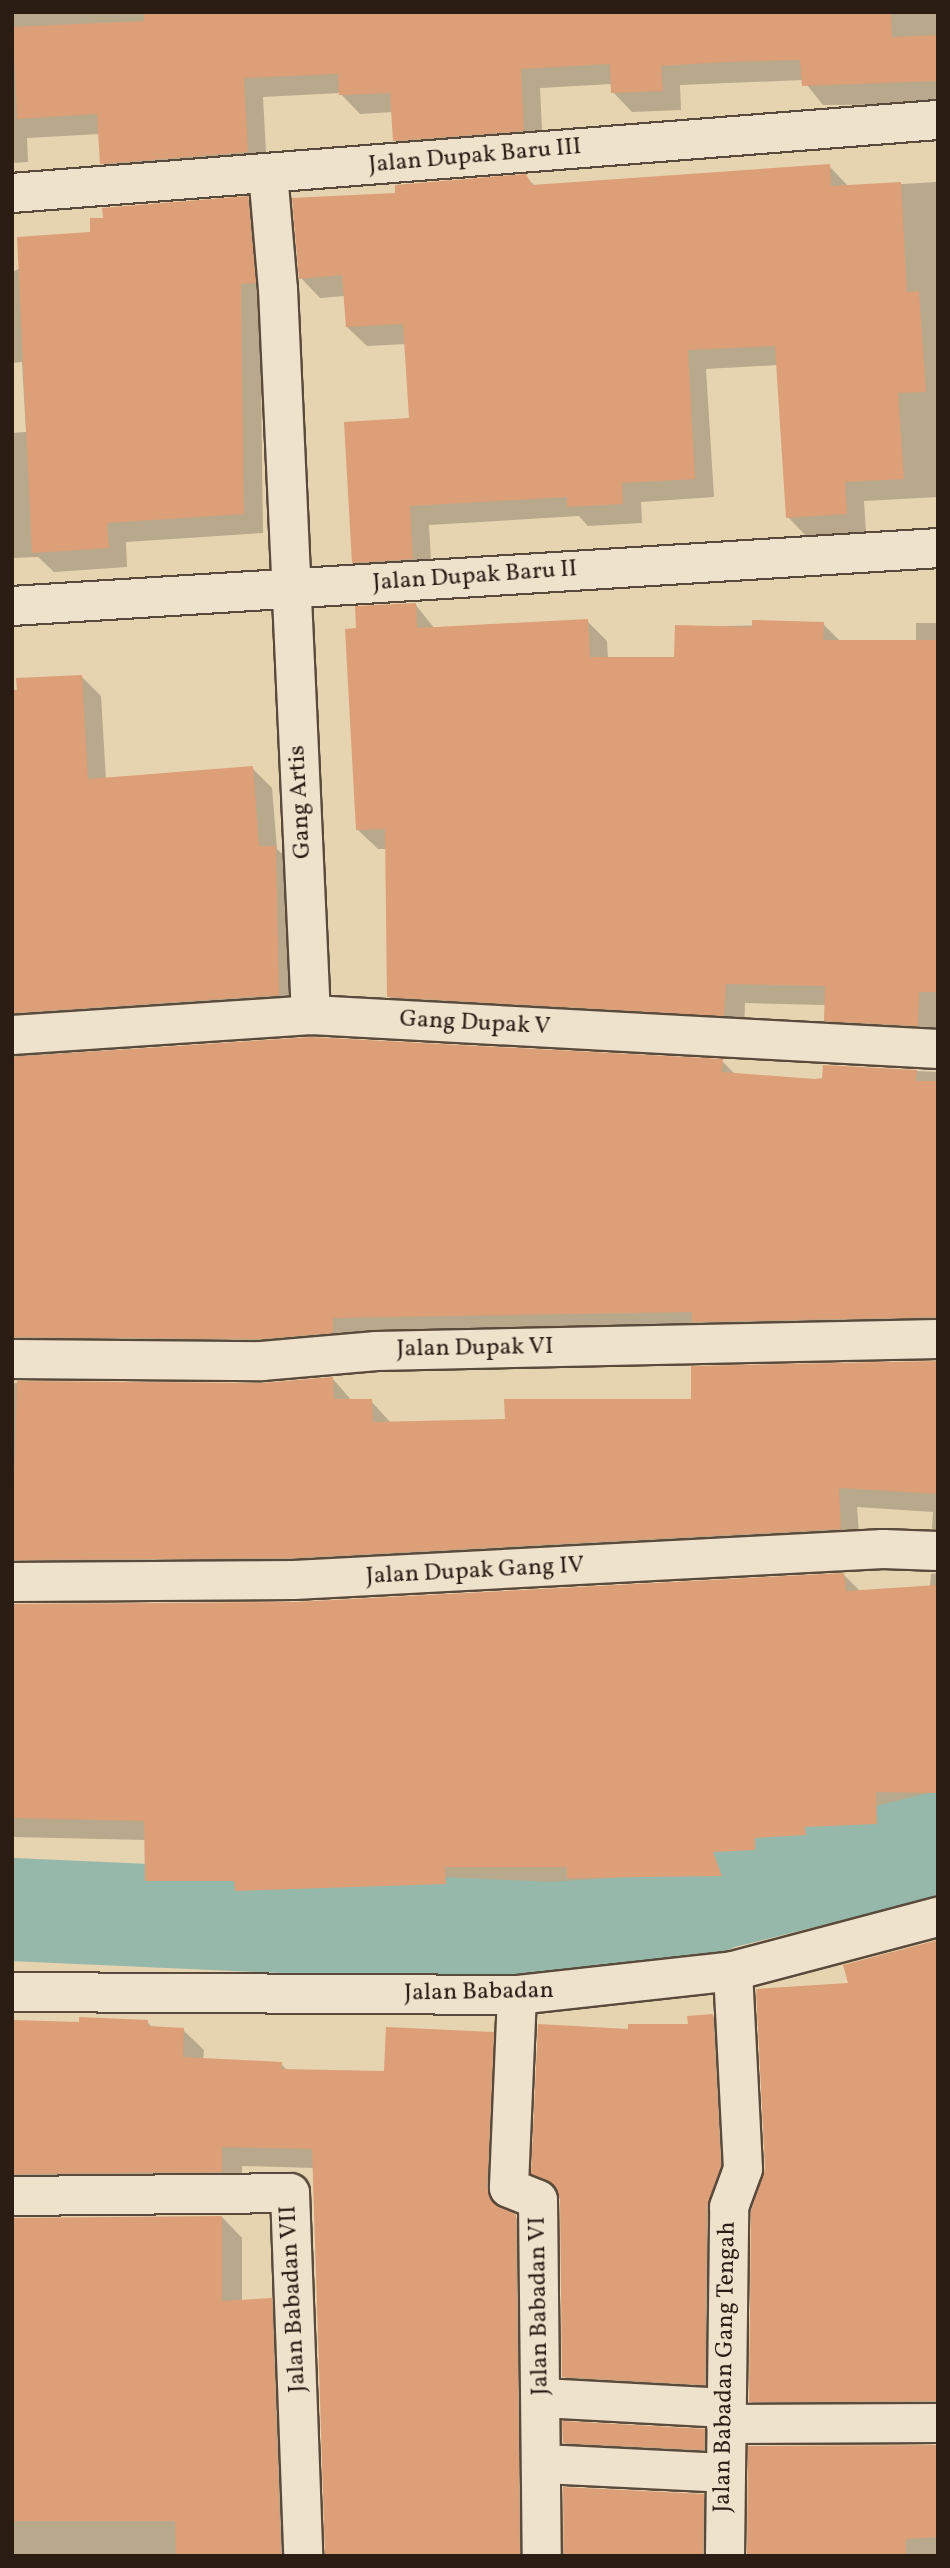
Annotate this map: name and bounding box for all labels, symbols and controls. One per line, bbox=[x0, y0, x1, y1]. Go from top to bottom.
street label: Jalan Dupak Baru III bbox=[367, 133, 583, 181]
street label: Jalan Dupak Baru II bbox=[372, 555, 578, 599]
street label: Gang Artis bbox=[284, 744, 318, 860]
street label: Gang Dupak V bbox=[398, 1006, 552, 1042]
street label: Jalan Dupak VI bbox=[396, 1333, 554, 1365]
street label: Jalan Dupak Gang IV bbox=[365, 1552, 585, 1592]
street label: Jalan Babadan bbox=[404, 1977, 554, 2009]
street label: Jalan Babadan VII bbox=[275, 2204, 313, 2394]
street label: Jalan Babadan VI bbox=[524, 2216, 556, 2396]
street label: Jalan Babadan Gang Tengah bbox=[709, 2221, 743, 2513]

